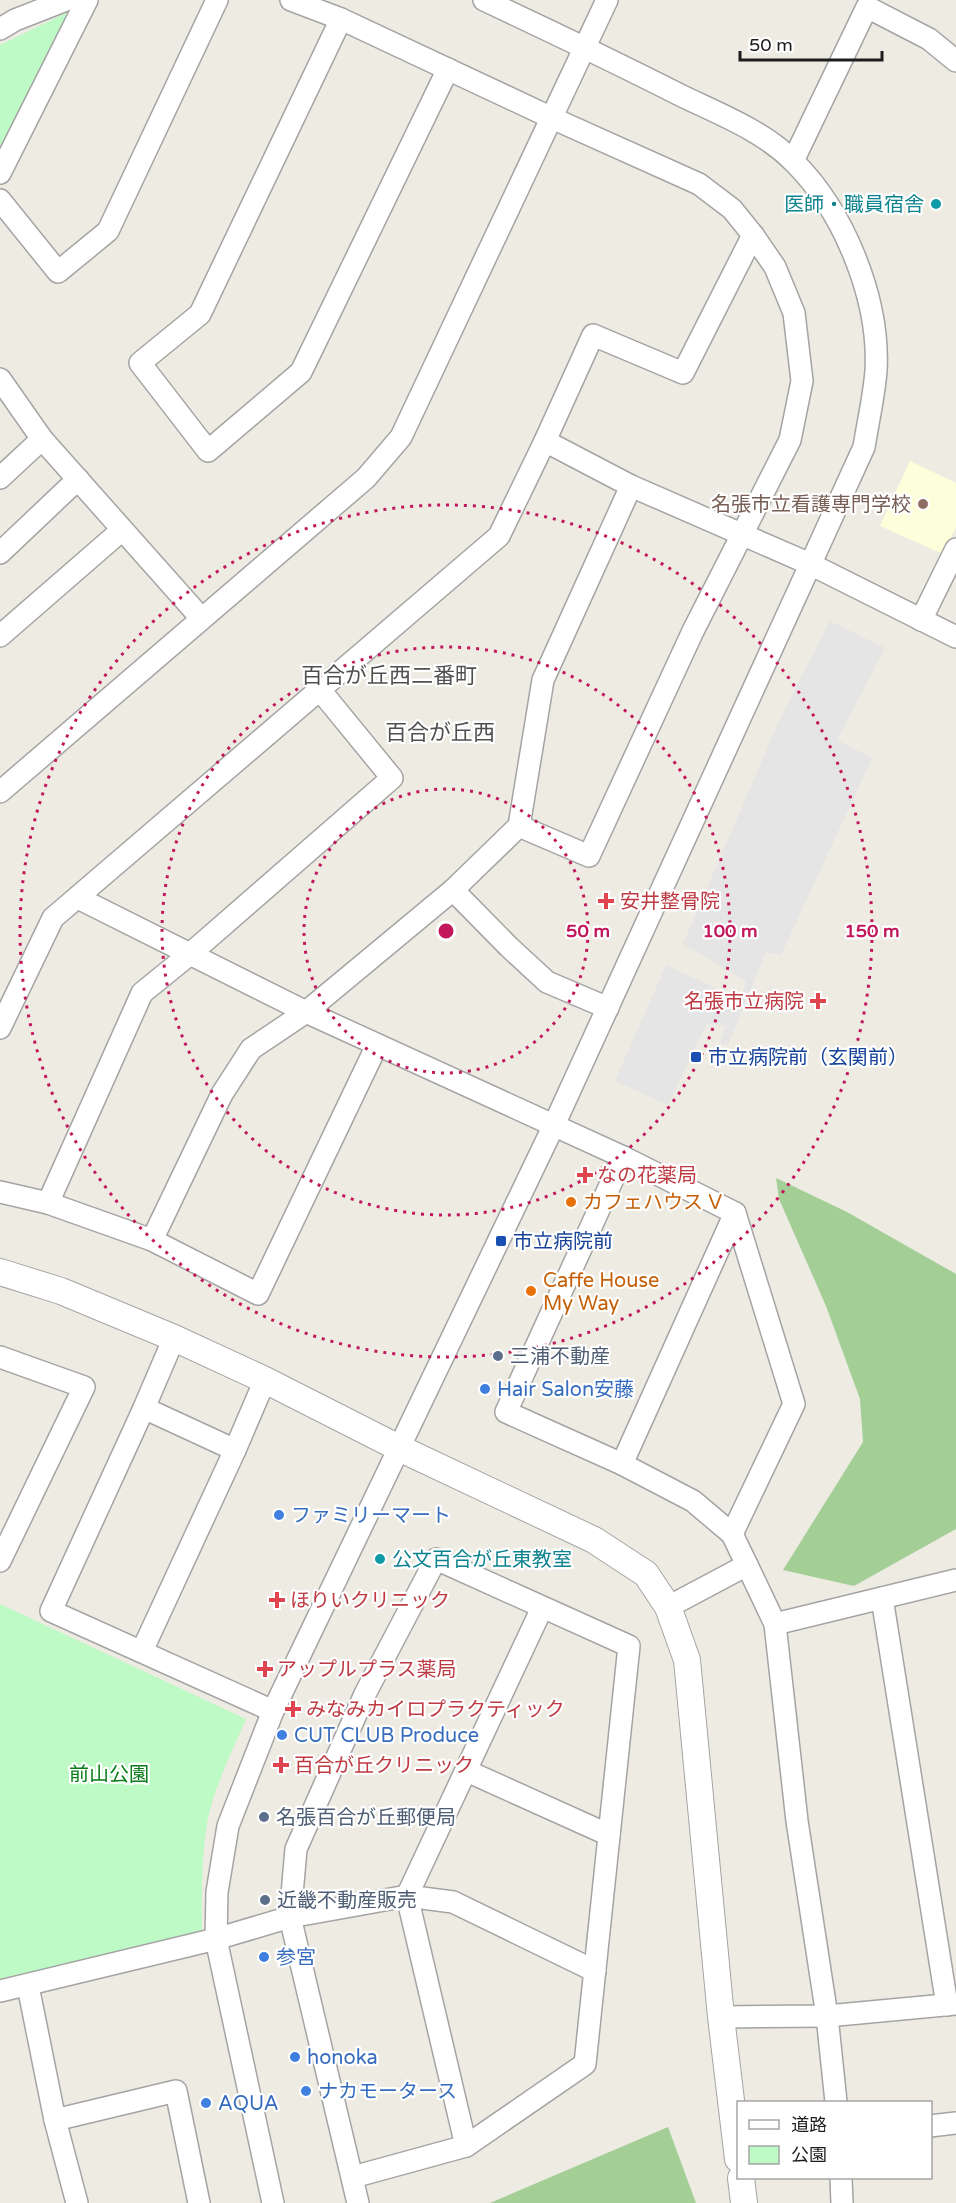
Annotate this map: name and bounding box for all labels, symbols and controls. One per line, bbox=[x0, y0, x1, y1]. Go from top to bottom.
scale bar bbox=[740, 24, 882, 62]
text: 50 m bbox=[749, 34, 793, 56]
place label: 医師・職員宿舎 bbox=[784, 193, 924, 217]
marker: 医師・職員宿舎 bbox=[929, 197, 943, 211]
place label: 名張市立看護専門学校 bbox=[711, 493, 911, 517]
marker: 名張市立看護専門学校 bbox=[916, 497, 930, 511]
district label: 百合が丘西二番町 bbox=[301, 663, 477, 689]
district label: 百合が丘西 bbox=[385, 720, 495, 746]
place label: 安井整骨院 bbox=[620, 890, 720, 914]
marker: 安井整骨院 bbox=[597, 892, 615, 910]
text: 50 m bbox=[566, 920, 610, 942]
text: 100 m bbox=[702, 920, 758, 942]
text: 150 m bbox=[844, 920, 900, 942]
centre of rings bbox=[436, 921, 456, 941]
place label: 名張市立病院 bbox=[684, 990, 804, 1014]
marker: 名張市立病院 bbox=[809, 992, 827, 1010]
place label: 市立病院前（玄関前） bbox=[708, 1046, 908, 1070]
marker: 市立病院前（玄関前） bbox=[689, 1050, 703, 1064]
place label: なの花薬局 bbox=[597, 1164, 697, 1188]
marker: なの花薬局 bbox=[578, 1168, 592, 1182]
place label: カフェハウス V bbox=[583, 1191, 722, 1215]
marker: カフェハウス V bbox=[564, 1195, 578, 1209]
place label: 市立病院前 bbox=[513, 1230, 613, 1254]
marker: 市立病院前 bbox=[494, 1234, 508, 1248]
place label: Caffe House My Way bbox=[543, 1269, 659, 1316]
marker: Caffe House My Way bbox=[524, 1284, 538, 1298]
place label: 三浦不動産 bbox=[510, 1345, 610, 1369]
marker: 三浦不動産 bbox=[491, 1349, 505, 1363]
place label: Hair Salon安藤 bbox=[497, 1378, 634, 1402]
marker: Hair Salon安藤 bbox=[478, 1382, 492, 1396]
place label: ファミリーマート bbox=[291, 1504, 451, 1528]
marker: ファミリーマート bbox=[272, 1508, 286, 1522]
place label: 公文百合が丘東教室 bbox=[392, 1548, 572, 1572]
marker: 公文百合が丘東教室 bbox=[373, 1552, 387, 1566]
place label: ほりいクリニック bbox=[290, 1589, 450, 1613]
marker: ほりいクリニック bbox=[268, 1591, 286, 1609]
place label: アップルプラス薬局 bbox=[277, 1658, 457, 1682]
marker: アップルプラス薬局 bbox=[258, 1662, 272, 1676]
place label: みなみカイロプラクティック bbox=[306, 1698, 565, 1722]
marker: みなみカイロプラクティック bbox=[284, 1700, 302, 1718]
place label: CUT CLUB Produce bbox=[294, 1724, 479, 1748]
marker: CUT CLUB Produce bbox=[275, 1728, 289, 1742]
place label: 百合が丘クリニック bbox=[294, 1754, 474, 1778]
marker: 百合が丘クリニック bbox=[272, 1756, 290, 1774]
park label: 前山公園 bbox=[69, 1763, 149, 1787]
place label: 名張百合が丘郵便局 bbox=[276, 1806, 456, 1830]
marker: 名張百合が丘郵便局 bbox=[257, 1810, 271, 1824]
place label: 近畿不動産販売 bbox=[277, 1889, 417, 1913]
marker: 近畿不動産販売 bbox=[258, 1893, 272, 1907]
place label: 参宮 bbox=[276, 1946, 316, 1970]
marker: 参宮 bbox=[257, 1950, 271, 1964]
place label: honoka bbox=[307, 2046, 378, 2070]
marker: honoka bbox=[288, 2050, 302, 2064]
place label: ナカモータース bbox=[318, 2080, 457, 2104]
marker: ナカモータース bbox=[299, 2084, 313, 2098]
place label: AQUA bbox=[218, 2092, 279, 2116]
marker: AQUA bbox=[199, 2096, 213, 2110]
legend bbox=[737, 2101, 932, 2179]
text: 道路 bbox=[791, 2114, 827, 2136]
text: 公園 bbox=[791, 2144, 827, 2166]

